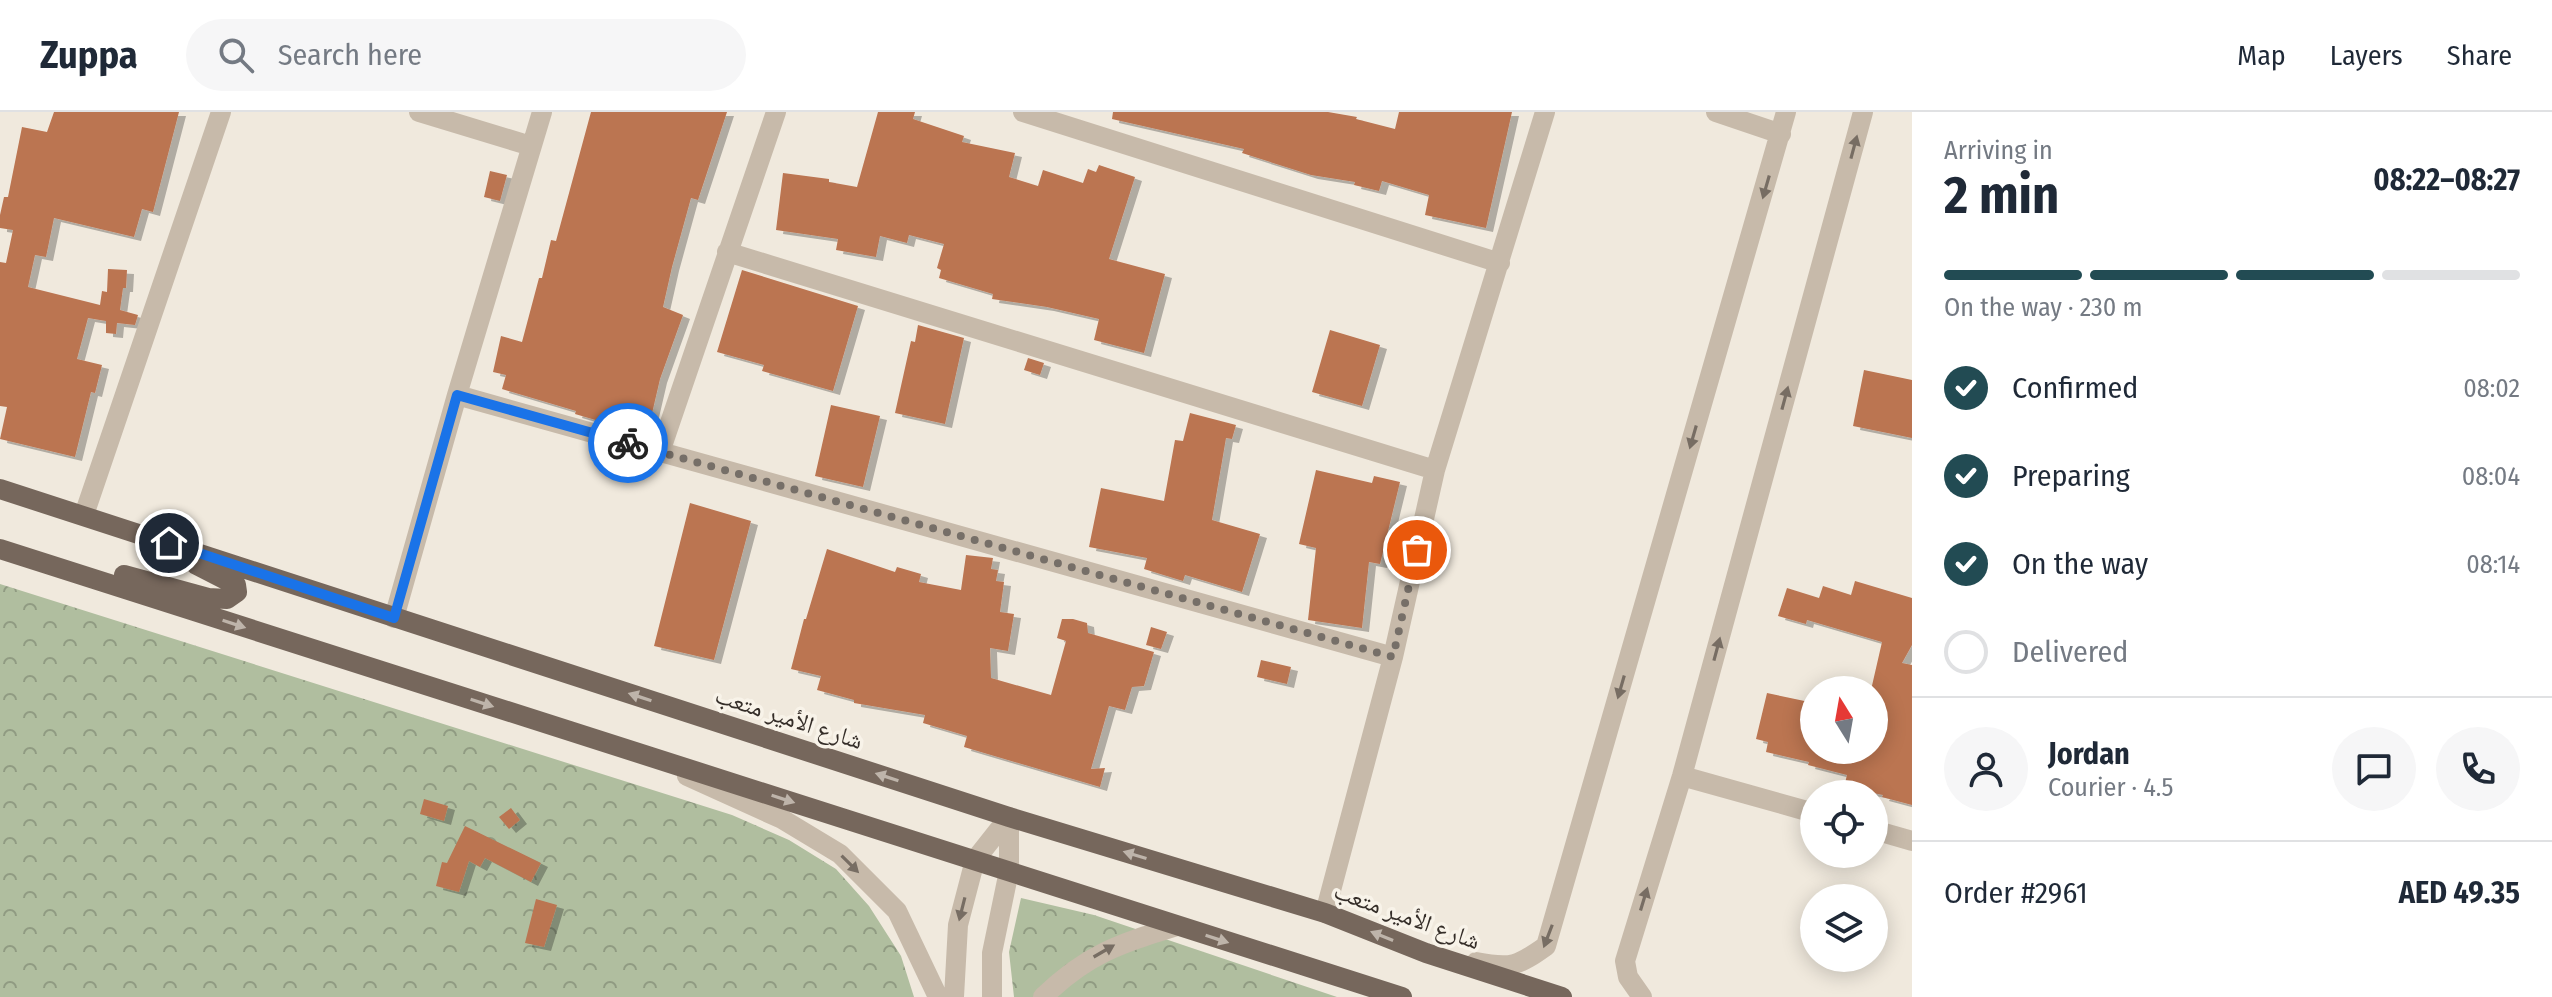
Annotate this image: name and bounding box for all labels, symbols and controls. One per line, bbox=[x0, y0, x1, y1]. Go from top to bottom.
search box bbox=[186, 19, 746, 91]
text: Zuppa bbox=[40, 32, 138, 78]
icon: search bbox=[214, 33, 258, 77]
text: Search here bbox=[278, 37, 422, 73]
text: Map bbox=[2237, 39, 2286, 72]
text: Layers bbox=[2330, 39, 2403, 72]
text: Share bbox=[2447, 39, 2512, 72]
one-way arrow bbox=[1848, 135, 1860, 160]
text: Arriving in bbox=[1944, 135, 2053, 166]
text: 08:22–08:27 bbox=[2373, 162, 2520, 198]
text: 2 min bbox=[1944, 164, 2059, 227]
one-way arrow bbox=[1759, 176, 1772, 200]
text: On the way · 230 m bbox=[1944, 292, 2142, 323]
icon: check bbox=[1944, 366, 1988, 410]
text: Confirmed bbox=[2012, 370, 2138, 406]
text: 08:02 bbox=[2463, 373, 2520, 404]
one-way arrow bbox=[1780, 386, 1792, 411]
courier bbox=[588, 403, 668, 483]
icon: bike bbox=[606, 421, 650, 465]
one-way arrow bbox=[1687, 425, 1699, 450]
icon: check bbox=[1944, 454, 1988, 498]
text: Preparing bbox=[2012, 458, 2130, 494]
text: 08:04 bbox=[2462, 461, 2520, 492]
pin bbox=[135, 509, 203, 577]
pin bbox=[1383, 516, 1451, 584]
icon: home bbox=[147, 521, 191, 565]
icon: bag bbox=[1395, 528, 1439, 572]
icon: check bbox=[1944, 542, 1988, 586]
text: On the way bbox=[2012, 546, 2148, 582]
text: 08:14 bbox=[2466, 549, 2520, 580]
one-way arrow bbox=[223, 618, 247, 630]
text: Delivered bbox=[2012, 634, 2128, 670]
one-way arrow bbox=[1711, 637, 1723, 662]
one-way arrow bbox=[1614, 675, 1627, 699]
north arrow bbox=[1800, 676, 1888, 764]
map controls bbox=[1800, 676, 1888, 972]
street label: شارع الأمير متعب bbox=[711, 681, 866, 756]
one-way arrow bbox=[628, 691, 652, 703]
one-way arrow bbox=[470, 697, 494, 710]
button: person bbox=[1944, 727, 2028, 811]
button: chat bbox=[2332, 727, 2416, 811]
button: phone bbox=[2436, 727, 2520, 811]
text: Jordan bbox=[2048, 736, 2130, 772]
one-way arrow bbox=[875, 771, 899, 783]
text: Courier · 4.5 bbox=[2048, 772, 2174, 803]
button: locate bbox=[1800, 780, 1888, 868]
one-way arrow bbox=[771, 793, 795, 806]
one-way arrow bbox=[1123, 848, 1147, 861]
one-way arrow bbox=[840, 854, 859, 873]
text: Order #2961 bbox=[1944, 875, 2088, 911]
text: AED 49.35 bbox=[2399, 875, 2520, 911]
street label: شارع الأمير متعب bbox=[1330, 877, 1484, 956]
button: layers bbox=[1800, 884, 1888, 972]
one-way arrow bbox=[1638, 886, 1651, 910]
one-way arrow bbox=[956, 897, 968, 922]
one-way arrow bbox=[1541, 924, 1554, 948]
one-way arrow bbox=[1370, 929, 1394, 942]
one-way arrow bbox=[1205, 933, 1229, 945]
one-way arrow bbox=[1093, 944, 1116, 958]

